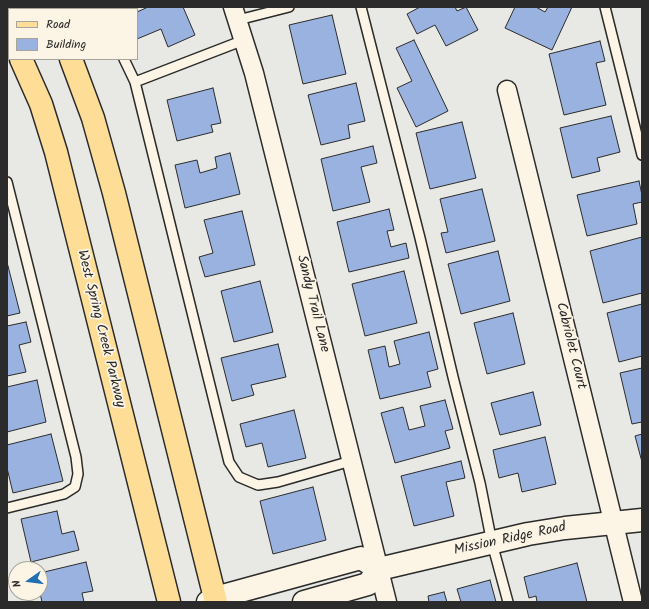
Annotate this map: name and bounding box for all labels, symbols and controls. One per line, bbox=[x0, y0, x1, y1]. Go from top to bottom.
legend bbox=[8, 8, 138, 60]
text: Road bbox=[46, 15, 70, 34]
text: Building bbox=[46, 35, 86, 54]
street label: West Spring Creek Parkway bbox=[72, 248, 128, 410]
street label: Sandy Trail Lane bbox=[292, 254, 332, 354]
street label: Cabriolet Court bbox=[551, 301, 589, 391]
street label: Mission Ridge Road bbox=[452, 520, 568, 560]
north arrow bbox=[8, 561, 48, 601]
text: N bbox=[8, 578, 27, 589]

